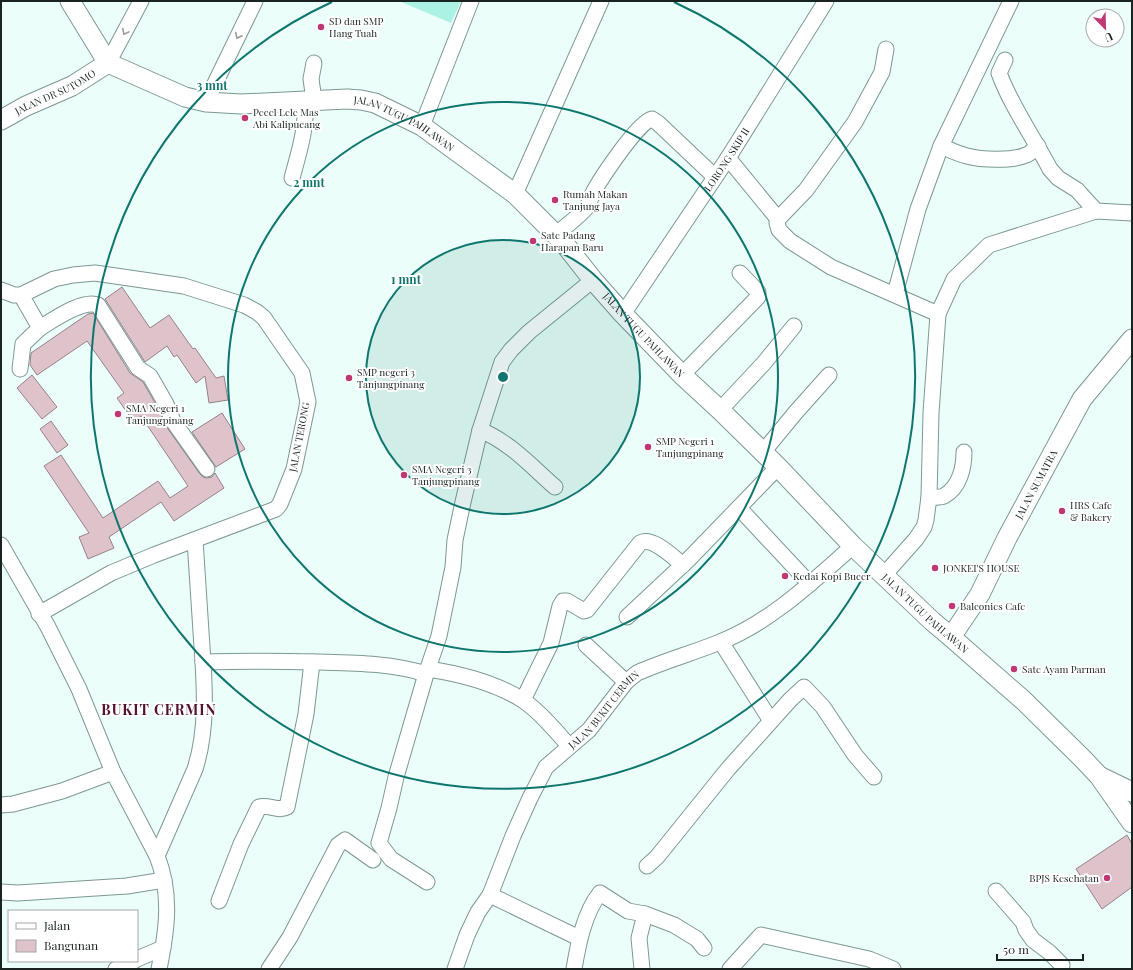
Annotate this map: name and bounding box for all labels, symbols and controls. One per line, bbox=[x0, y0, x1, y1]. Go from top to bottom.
north arrow bbox=[1085, 8, 1125, 48]
place label: SD dan SMP Hang Tuah bbox=[329, 14, 383, 40]
marker: SD dan SMP Hang Tuah bbox=[316, 22, 326, 32]
one-way arrow bbox=[122, 28, 129, 35]
text: U bbox=[1102, 29, 1116, 46]
one-way arrow bbox=[235, 32, 243, 39]
street label: JALAN DR SUTOMO bbox=[11, 66, 98, 118]
text: 3 mnt bbox=[196, 77, 228, 93]
street label: JALAN TUGU PAHLAWAN bbox=[352, 92, 457, 154]
place label: Pecel Lele Mas Abi Kalipucang bbox=[252, 105, 321, 131]
marker: Pecel Lele Mas Abi Kalipucang bbox=[240, 113, 250, 123]
street label: LORONG SKIP II bbox=[700, 125, 752, 194]
text: 2 mnt bbox=[293, 174, 325, 190]
place label: Rumah Makan Tanjung Jaya bbox=[563, 187, 628, 213]
marker: Rumah Makan Tanjung Jaya bbox=[550, 195, 560, 205]
place label: Sate Padang Harapan Baru bbox=[541, 228, 604, 254]
marker: Sate Padang Harapan Baru bbox=[528, 236, 538, 246]
text: 1 mnt bbox=[391, 271, 422, 287]
street label: JALAN TUGU PAHLAWAN bbox=[599, 289, 688, 381]
place label: SMP negeri 3 Tanjungpinang bbox=[357, 365, 425, 391]
centre of rings bbox=[496, 370, 510, 384]
marker: SMP negeri 3 Tanjungpinang bbox=[344, 373, 354, 383]
place label: SMA Negeri 1 Tanjungpinang bbox=[126, 401, 194, 427]
street label: JALAN TERONG bbox=[285, 401, 313, 474]
marker: SMA Negeri 1 Tanjungpinang bbox=[113, 409, 123, 419]
place label: SMP Negeri 1 Tanjungpinang bbox=[656, 434, 724, 460]
marker: SMP Negeri 1 Tanjungpinang bbox=[643, 442, 653, 452]
street label: JALAN SUMATRA bbox=[1011, 447, 1061, 522]
place label: SMA Negeri 3 Tanjungpinang bbox=[412, 462, 480, 488]
marker: SMA Negeri 3 Tanjungpinang bbox=[399, 470, 409, 480]
place label: HRS Cafe & Bakery bbox=[1070, 498, 1112, 524]
marker: HRS Cafe & Bakery bbox=[1057, 506, 1067, 516]
place label: JONKEI'S HOUSE bbox=[942, 561, 1020, 575]
marker: JONKEI'S HOUSE bbox=[930, 563, 940, 573]
place label: Kedai Kopi Bucer bbox=[793, 569, 871, 583]
street label: JALAN TUGU PAHLAWAN bbox=[878, 570, 972, 656]
marker: Kedai Kopi Bucer bbox=[780, 571, 790, 581]
place label: Balconies Cafe bbox=[960, 599, 1025, 613]
marker: Balconies Cafe bbox=[947, 601, 957, 611]
place label: Sate Ayam Parman bbox=[1022, 662, 1106, 676]
marker: Sate Ayam Parman bbox=[1009, 664, 1019, 674]
street label: JALAN BUKIT CERMIN bbox=[564, 667, 642, 753]
district label: BUKIT CERMIN bbox=[101, 700, 217, 719]
place label: BPJS Kesehatan bbox=[1029, 871, 1099, 885]
marker: BPJS Kesehatan bbox=[1102, 873, 1112, 883]
legend bbox=[8, 910, 138, 962]
text: Jalan bbox=[43, 917, 70, 933]
scale bar bbox=[997, 936, 1083, 962]
text: Bangunan bbox=[44, 937, 98, 953]
text: 50 m bbox=[1003, 941, 1029, 957]

